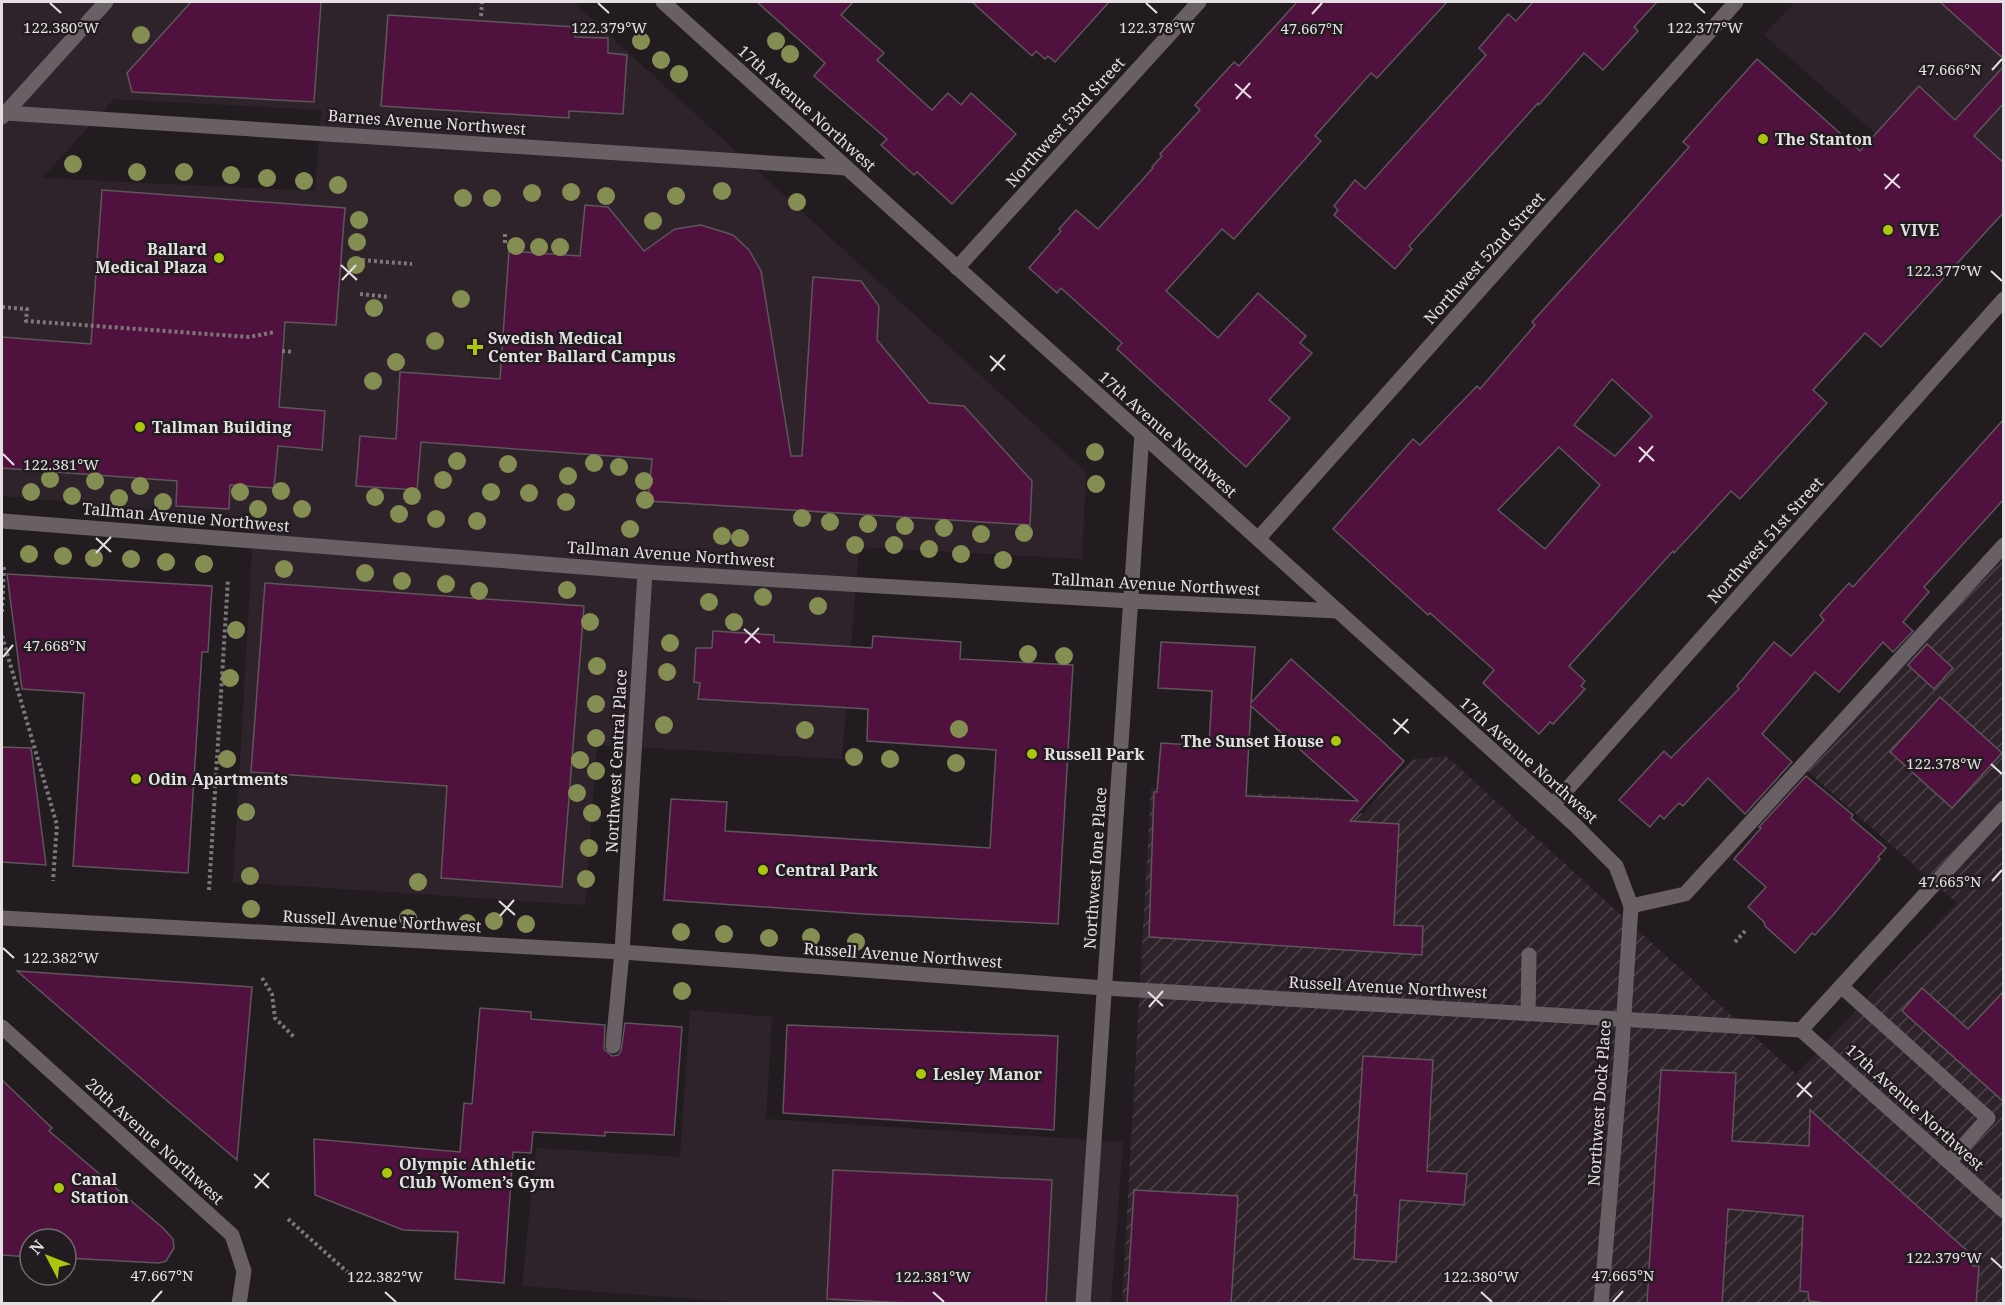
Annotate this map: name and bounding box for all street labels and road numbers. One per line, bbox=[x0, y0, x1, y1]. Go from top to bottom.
street label: 17th Avenue Northwest bbox=[733, 40, 881, 176]
street label: Northwest 53rd Street bbox=[1001, 52, 1130, 192]
street label: Barnes Avenue Northwest bbox=[327, 104, 527, 140]
street label: Northwest 52nd Street bbox=[1419, 187, 1550, 329]
street label: 17th Avenue Northwest bbox=[1094, 366, 1242, 502]
street label: Northwest 51st Street bbox=[1702, 472, 1828, 608]
street label: Tallman Avenue Northwest bbox=[81, 497, 291, 537]
street label: Tallman Avenue Northwest bbox=[566, 536, 776, 572]
street label: Tallman Avenue Northwest bbox=[1051, 568, 1261, 600]
street label: Northwest Central Place bbox=[600, 669, 632, 853]
street label: 17th Avenue Northwest bbox=[1455, 692, 1603, 828]
street label: Northwest Ione Place bbox=[1078, 786, 1112, 950]
street label: Russell Avenue Northwest bbox=[282, 905, 482, 937]
street label: Russell Avenue Northwest bbox=[803, 937, 1003, 973]
street label: Russell Avenue Northwest bbox=[1288, 971, 1488, 1003]
street label: Northwest Dock Place bbox=[1582, 1019, 1616, 1187]
street label: 17th Avenue Northwest bbox=[1841, 1039, 1989, 1175]
street label: 20th Avenue Northwest bbox=[81, 1073, 229, 1209]

